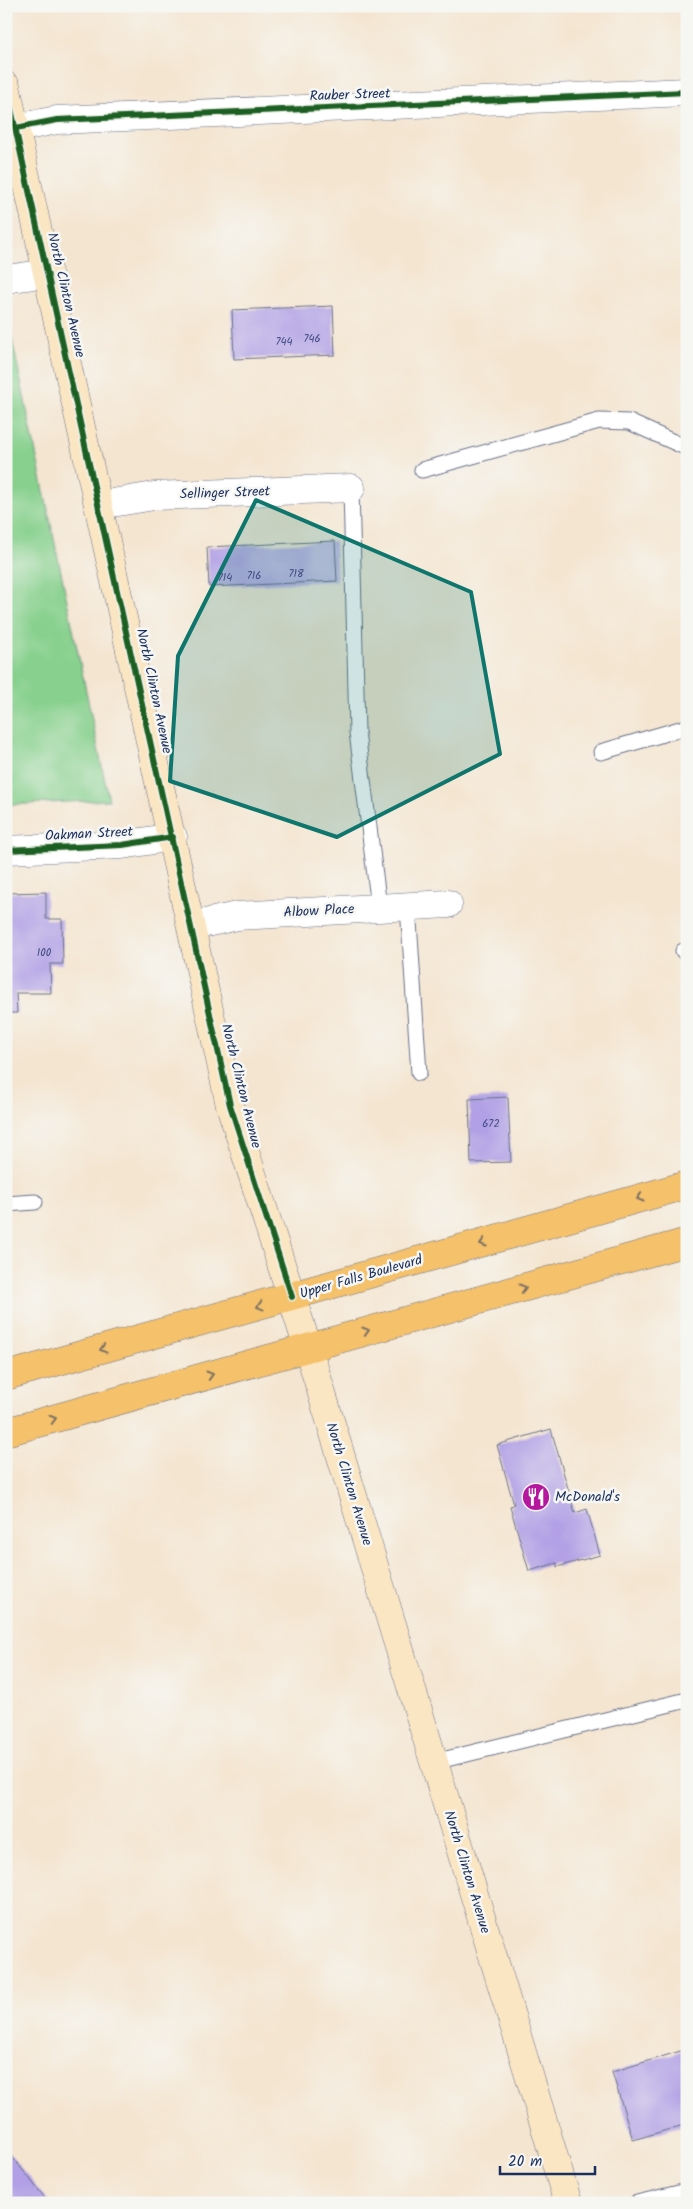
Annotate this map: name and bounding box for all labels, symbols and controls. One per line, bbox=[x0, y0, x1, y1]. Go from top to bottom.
street label: Rauber Street bbox=[309, 83, 391, 107]
street label: North Clinton Avenue bbox=[41, 230, 91, 360]
house number: 746 bbox=[303, 330, 321, 348]
house number: 744 bbox=[275, 333, 293, 351]
street label: Sellinger Street bbox=[180, 480, 271, 506]
house number: 718 bbox=[288, 565, 304, 583]
house number: 716 bbox=[247, 567, 261, 585]
house number: 714 bbox=[218, 569, 232, 587]
street label: North Clinton Avenue bbox=[130, 626, 178, 756]
street label: Oakman Street bbox=[44, 821, 134, 847]
street label: Albow Place bbox=[283, 898, 356, 924]
house number: 100 bbox=[37, 944, 52, 962]
street label: North Clinton Avenue bbox=[215, 1021, 267, 1151]
house number: 672 bbox=[482, 1115, 500, 1133]
one-way arrow bbox=[636, 1193, 644, 1203]
one-way arrow bbox=[480, 1237, 488, 1247]
street label: Upper Falls Boulevard bbox=[297, 1249, 426, 1305]
one-way arrow bbox=[518, 1283, 526, 1293]
one-way arrow bbox=[256, 1300, 264, 1310]
one-way arrow bbox=[362, 1327, 370, 1337]
one-way arrow bbox=[99, 1343, 108, 1354]
one-way arrow bbox=[205, 1371, 213, 1381]
one-way arrow bbox=[49, 1414, 58, 1425]
street label: North Clinton Avenue bbox=[320, 1420, 378, 1549]
restaurant icon: McDonald's bbox=[521, 1482, 551, 1512]
place label: McDonald's bbox=[555, 1486, 620, 1508]
street label: North Clinton Avenue bbox=[438, 1808, 496, 1937]
scale bar bbox=[500, 2144, 596, 2176]
text: 20 m bbox=[508, 2150, 542, 2174]

